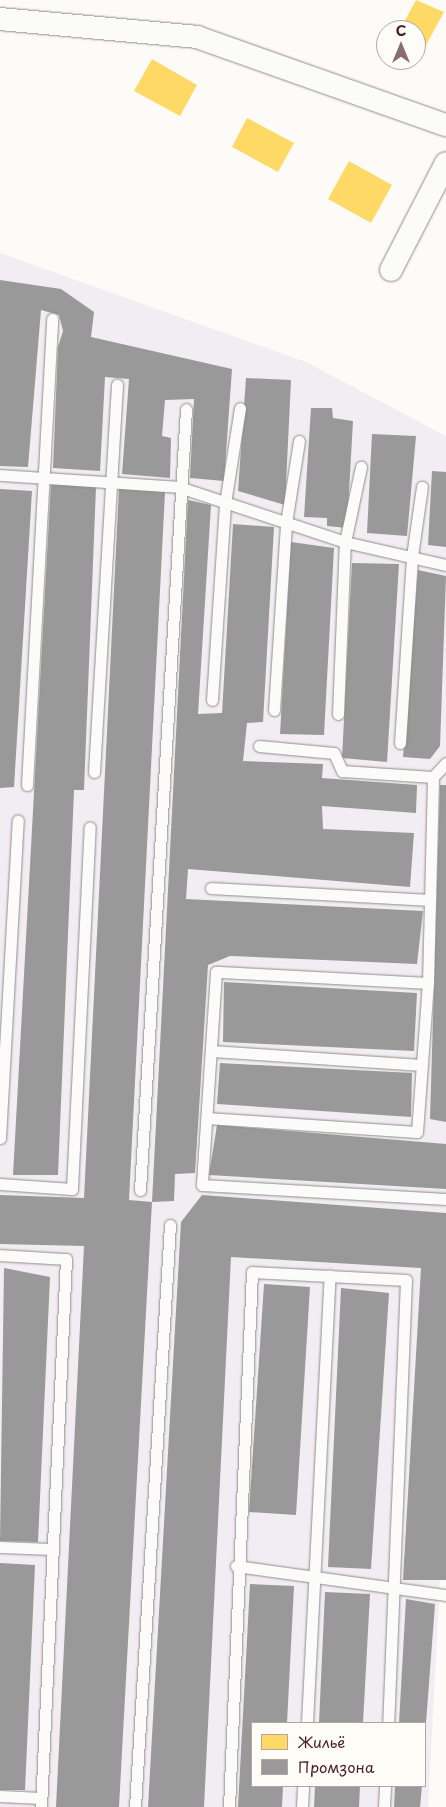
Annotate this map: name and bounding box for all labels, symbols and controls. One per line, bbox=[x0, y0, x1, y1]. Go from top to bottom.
north arrow bbox=[376, 20, 426, 70]
text: С bbox=[396, 20, 406, 41]
legend bbox=[251, 1722, 426, 1787]
text: Жильё bbox=[298, 1730, 345, 1753]
text: Промзона bbox=[298, 1755, 374, 1778]

